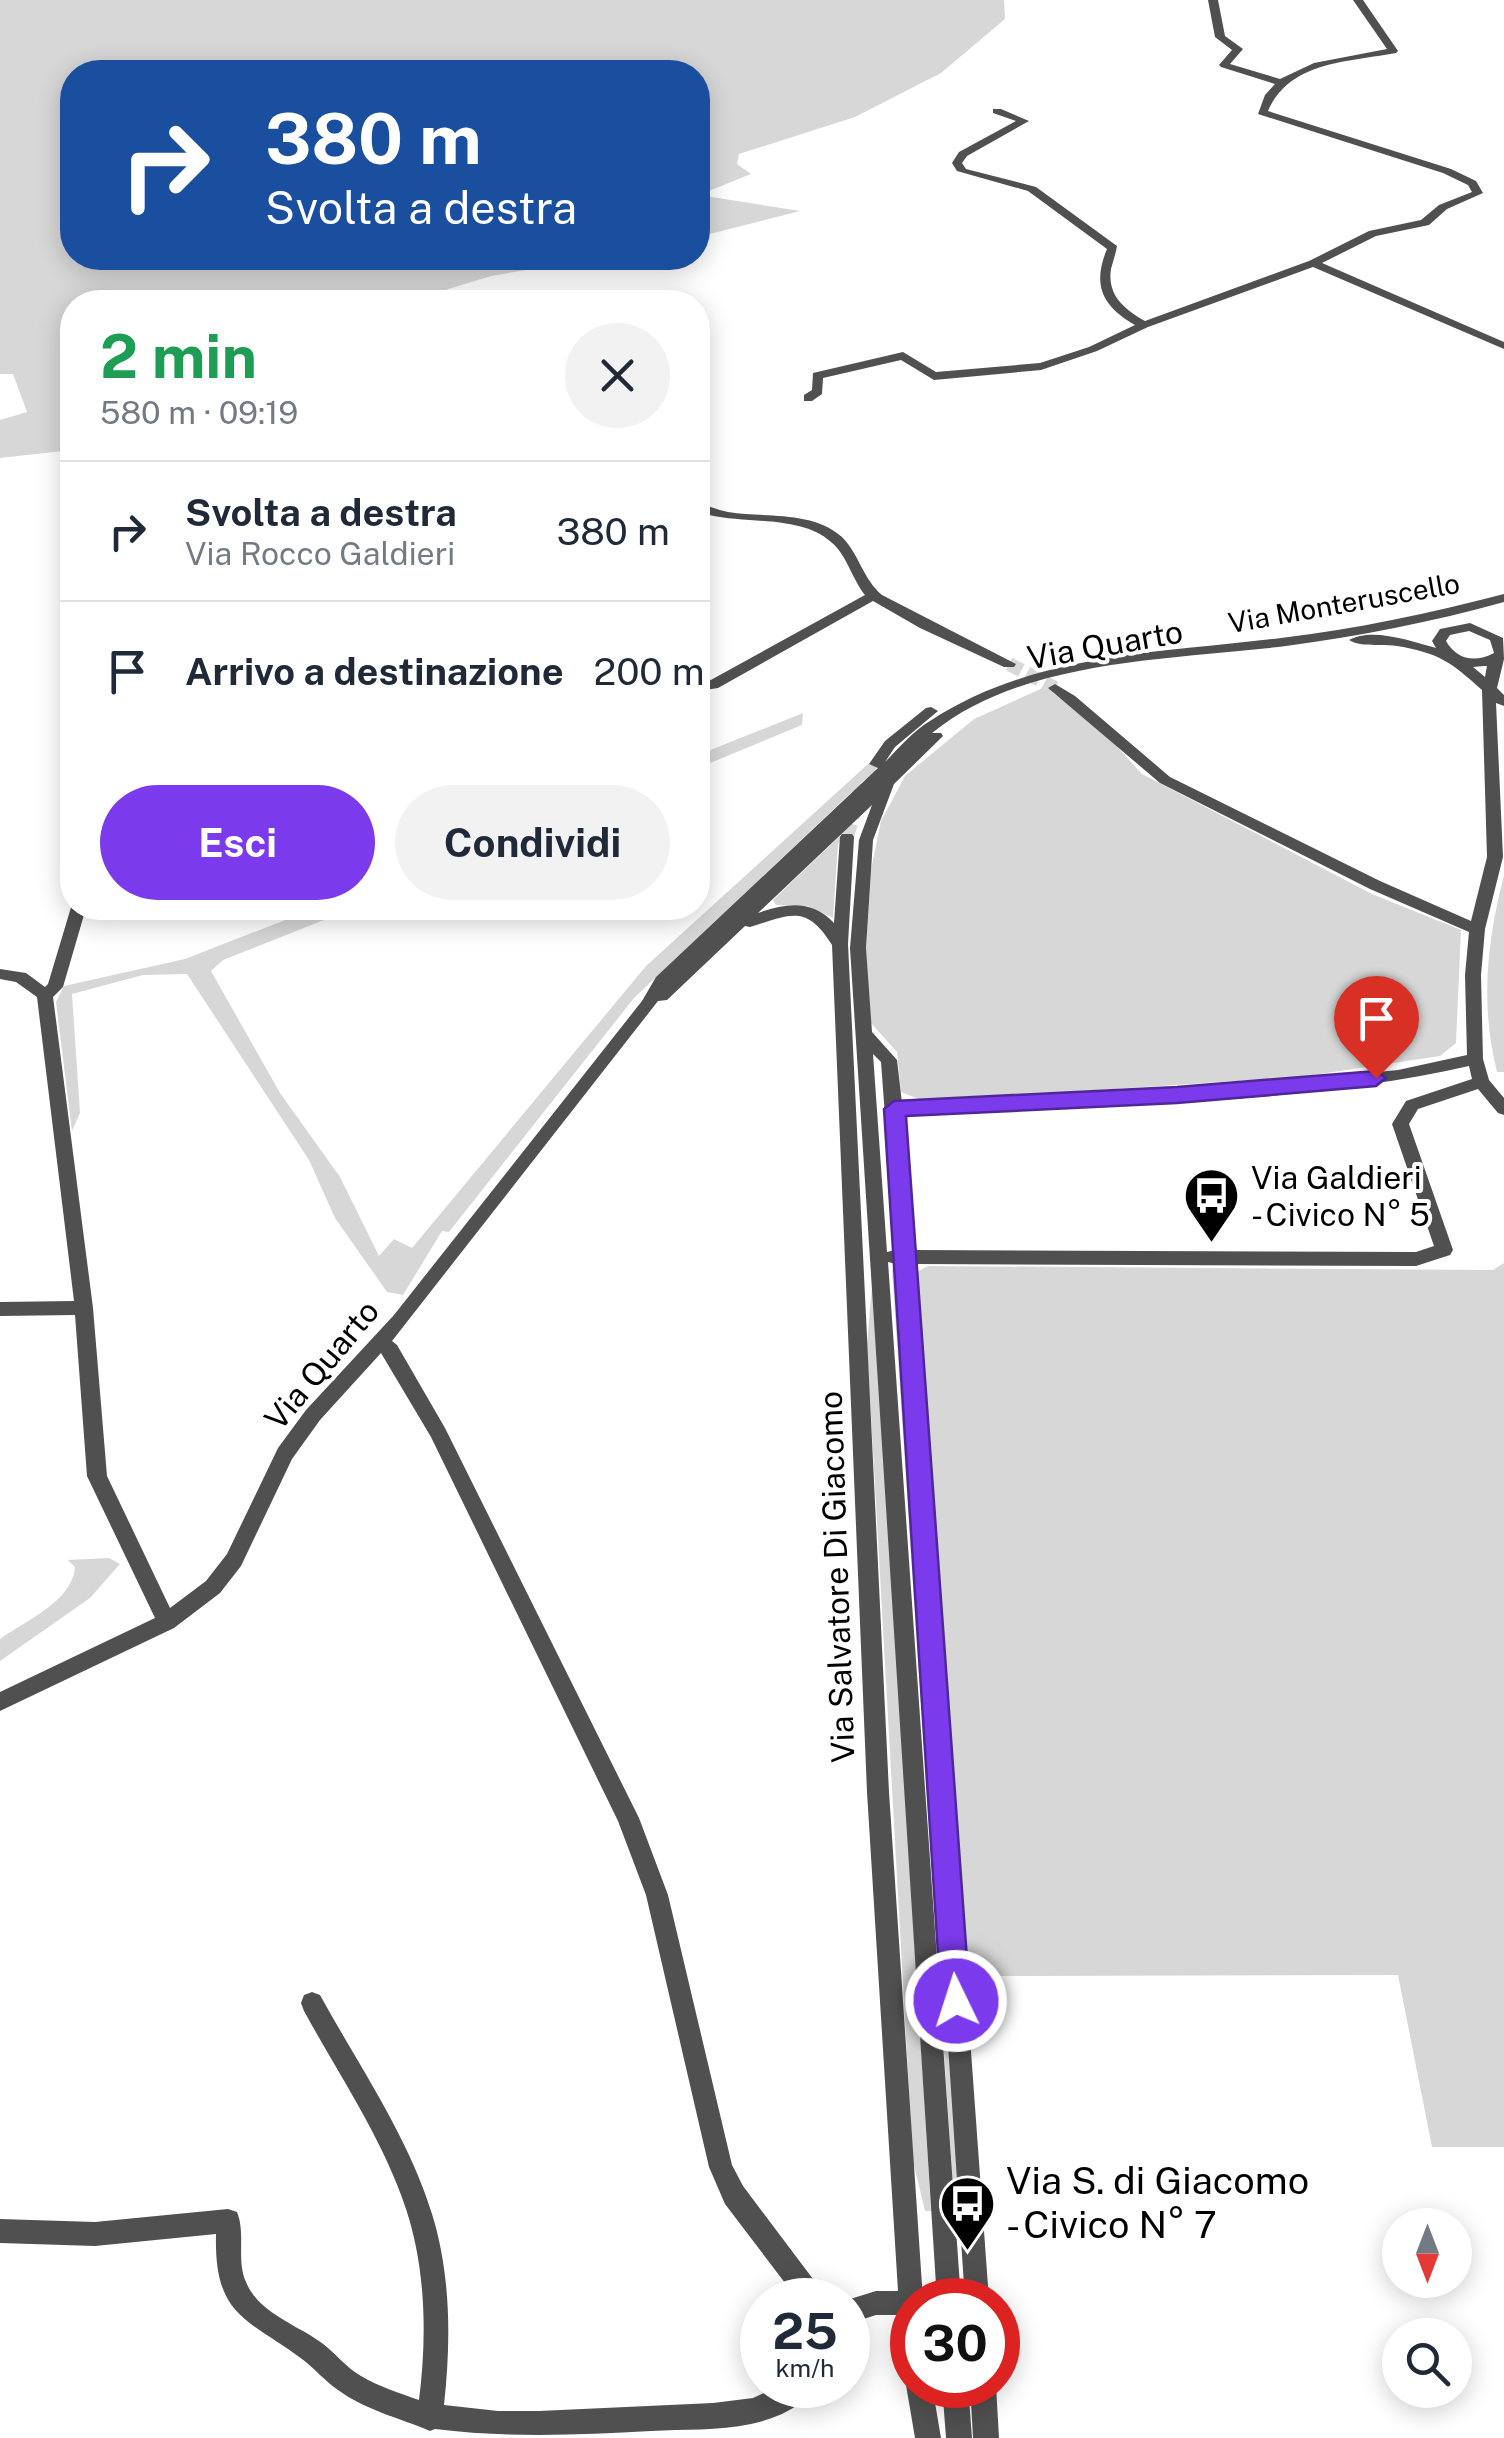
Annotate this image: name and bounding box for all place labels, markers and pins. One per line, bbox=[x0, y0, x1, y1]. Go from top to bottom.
pin bbox=[1334, 976, 1419, 1079]
place label: Via Galdieri - Civico N° 5 bbox=[1251, 1159, 1430, 1233]
bus stop icon: Via Galdieri - Civico N° 5 bbox=[1182, 1166, 1242, 1245]
place label: Via S. di Giacomo - Civico N° 7 bbox=[1006, 2158, 1309, 2247]
bus stop icon: Via S. di Giacomo - Civico N° 7 bbox=[937, 2173, 997, 2252]

